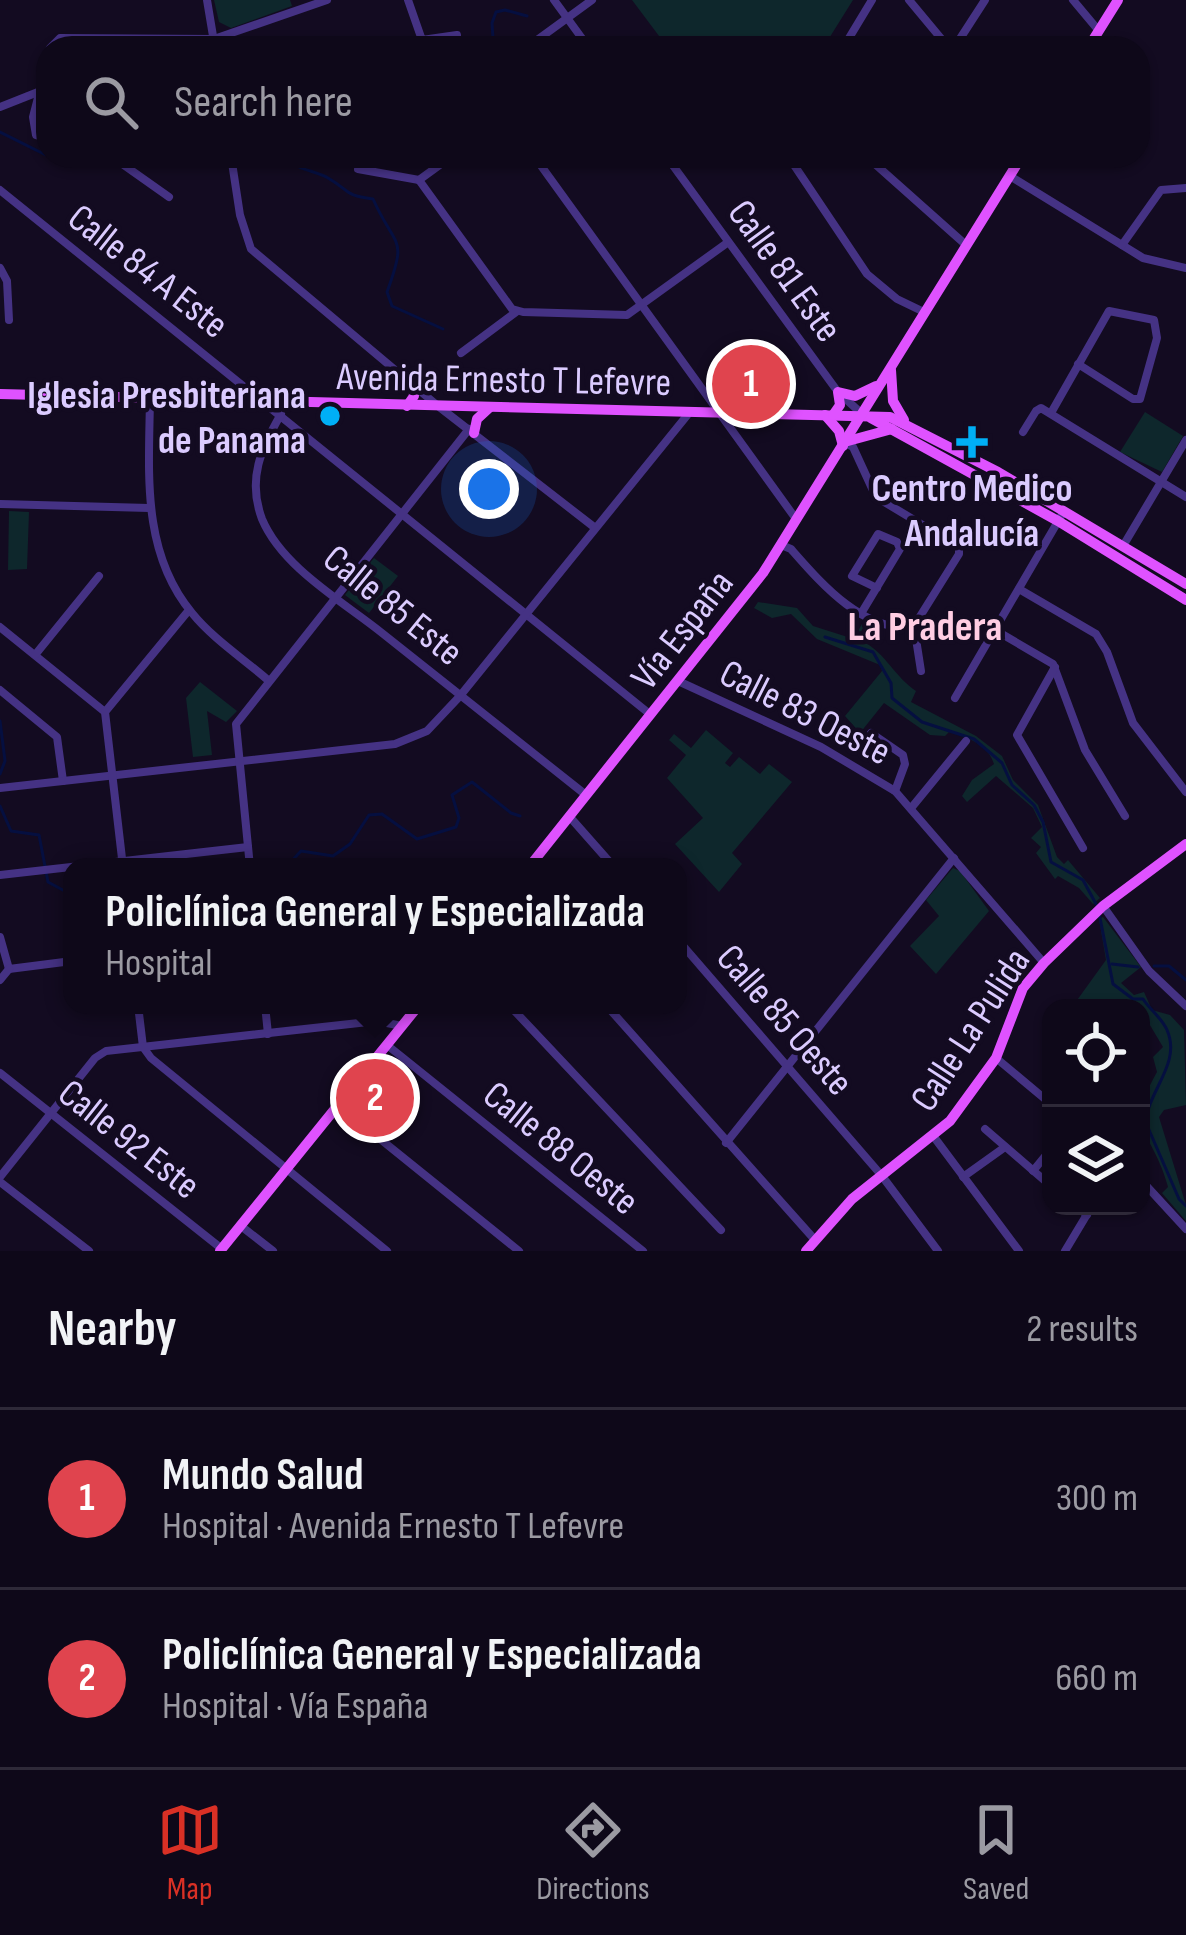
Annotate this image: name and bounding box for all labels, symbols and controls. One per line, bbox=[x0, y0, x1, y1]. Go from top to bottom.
search box bbox=[36, 36, 1150, 168]
icon: search bbox=[78, 69, 144, 135]
text: Search here bbox=[174, 75, 353, 130]
street label: Calle 81 Este bbox=[717, 191, 851, 352]
street label: Calle 84 A Este bbox=[58, 195, 237, 349]
pin: 1 bbox=[712, 339, 790, 429]
street label: Avenida Ernesto T Lefevre bbox=[335, 354, 672, 407]
place label: Iglesia Presbiteriana de Panama bbox=[27, 373, 306, 465]
marker: Iglesia Presbiteriana de Panama bbox=[317, 403, 343, 429]
marker: Centro Medico Andalucía bbox=[956, 426, 988, 458]
your location bbox=[459, 459, 519, 519]
place label: Centro Medico Andalucía bbox=[871, 466, 1073, 558]
street label: Calle 85 Este bbox=[313, 535, 472, 676]
street label: Vía España bbox=[622, 561, 744, 700]
district label: La Pradera bbox=[848, 602, 1002, 653]
street label: Calle 83 Oeste bbox=[712, 650, 898, 776]
popup bbox=[63, 858, 687, 1014]
text: Policlínica General y Especializada bbox=[105, 885, 645, 940]
street label: Calle 85 Oeste bbox=[706, 936, 862, 1106]
text: Hospital bbox=[105, 940, 213, 987]
street label: Calle La Pulida bbox=[901, 940, 1041, 1121]
map controls bbox=[1042, 999, 1150, 1215]
button: locate bbox=[1042, 999, 1150, 1107]
pin: 2 bbox=[336, 1053, 414, 1143]
street label: Calle 92 Este bbox=[48, 1070, 209, 1210]
street label: Calle 88 Oeste bbox=[473, 1072, 648, 1226]
button: layers bbox=[1042, 1107, 1150, 1215]
text: Nearby bbox=[48, 1299, 177, 1360]
text: 2 results bbox=[1026, 1306, 1138, 1353]
text: Mundo Salud bbox=[162, 1448, 364, 1503]
text: 1 bbox=[79, 1475, 95, 1522]
text: 300 m bbox=[1056, 1475, 1138, 1522]
text: Hospital · Avenida Ernesto T Lefevre bbox=[162, 1503, 624, 1550]
text: Policlínica General y Especializada bbox=[162, 1628, 702, 1683]
text: 2 bbox=[78, 1655, 96, 1702]
text: 660 m bbox=[1055, 1655, 1138, 1702]
text: Hospital · Vía España bbox=[162, 1683, 428, 1730]
tab: Map bbox=[157, 1797, 223, 1909]
tab: Directions bbox=[536, 1797, 650, 1909]
tab: Saved bbox=[963, 1797, 1029, 1909]

